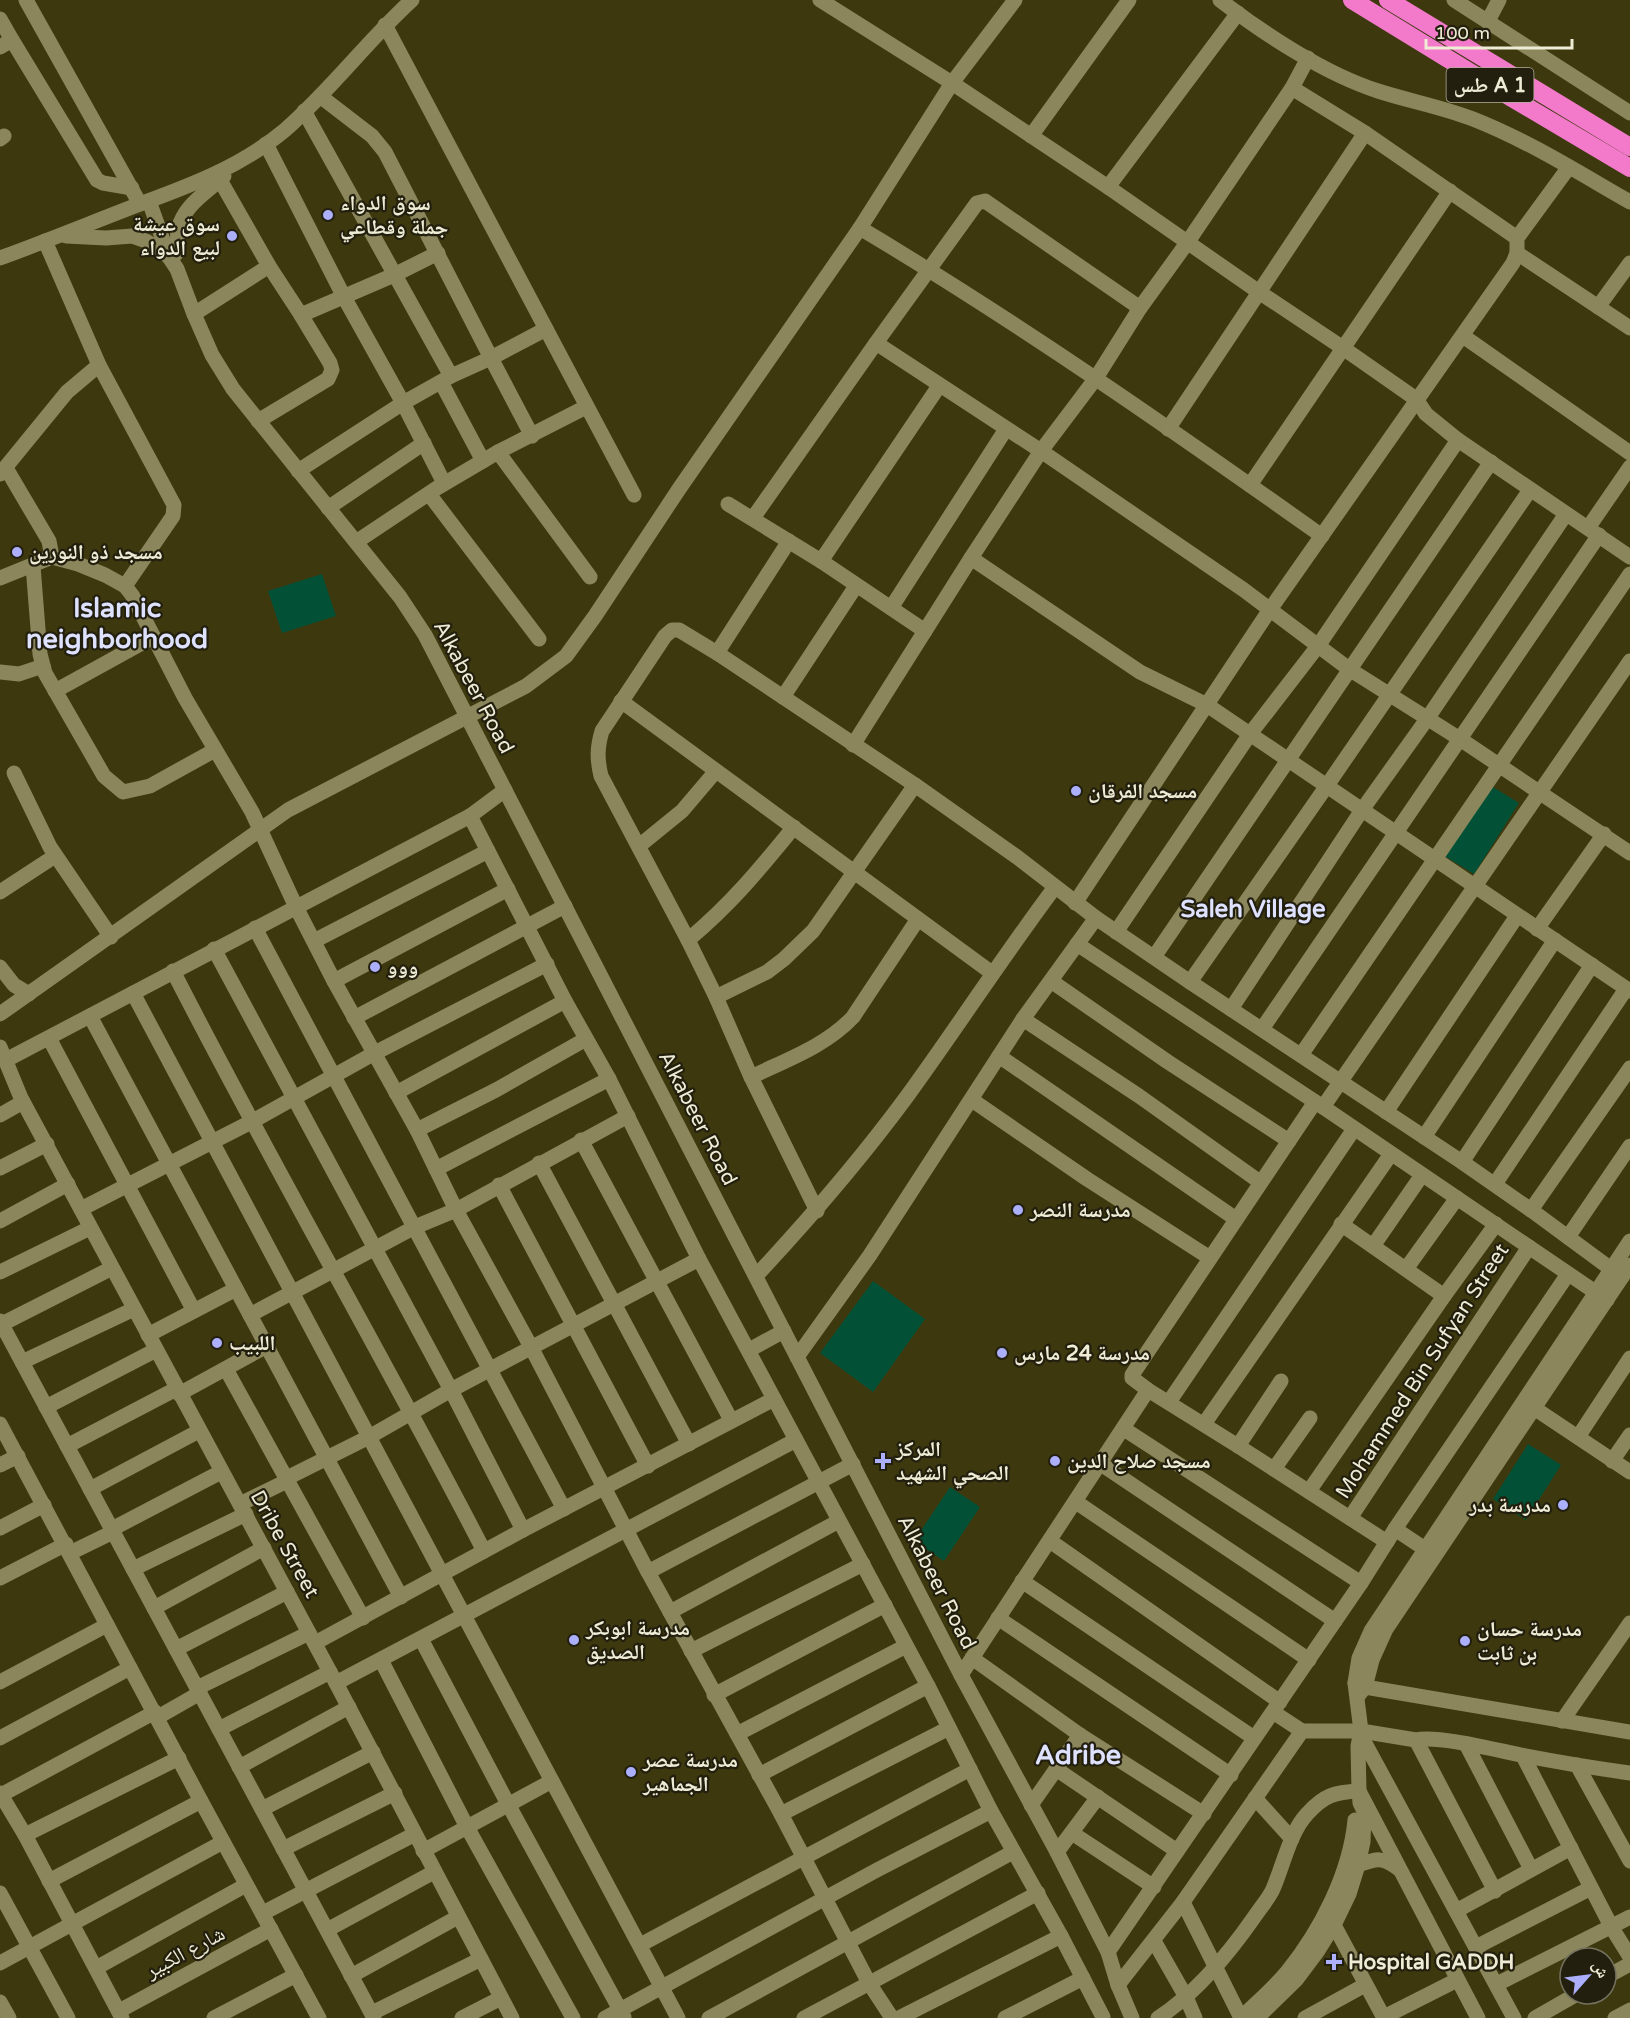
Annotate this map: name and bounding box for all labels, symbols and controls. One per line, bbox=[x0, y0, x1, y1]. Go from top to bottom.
scale bar bbox=[1426, 12, 1572, 50]
text: 100 m bbox=[1435, 22, 1490, 44]
road number: طس A 1 bbox=[1446, 68, 1534, 102]
place label: سوق الدواء جملة وقطاعي bbox=[340, 191, 448, 243]
marker: سوق الدواء جملة وقطاعي bbox=[321, 208, 335, 222]
place label: سوق عيشة لبيع الدواء bbox=[133, 212, 220, 262]
marker: سوق عيشة لبيع الدواء bbox=[225, 229, 239, 243]
place label: مسجد ذو النورين bbox=[29, 540, 163, 565]
marker: مسجد ذو النورين bbox=[10, 545, 24, 559]
district label: Islamic neighborhood bbox=[26, 592, 208, 656]
street label: Alkabeer Road bbox=[428, 616, 519, 758]
place label: مسجد الفرقان bbox=[1088, 779, 1197, 804]
marker: مسجد الفرقان bbox=[1069, 784, 1083, 798]
district label: Saleh Village bbox=[1180, 895, 1326, 924]
place label: ووو bbox=[387, 955, 418, 980]
marker: ووو bbox=[368, 960, 382, 974]
street label: Alkabeer Road bbox=[653, 1047, 742, 1189]
place label: مدرسة النصر bbox=[1029, 1198, 1131, 1223]
marker: مدرسة النصر bbox=[1011, 1203, 1025, 1217]
street label: Mohammed Bin Sufyan Street bbox=[1330, 1239, 1514, 1504]
place label: اللبيب bbox=[229, 1331, 276, 1356]
marker: اللبيب bbox=[210, 1336, 224, 1350]
place label: مدرسة 24 مارس bbox=[1014, 1341, 1150, 1366]
marker: مدرسة 24 مارس bbox=[995, 1346, 1009, 1360]
place label: المركز الصحي الشهيد bbox=[895, 1437, 1009, 1489]
place label: مسجد صلاح الدين bbox=[1067, 1449, 1211, 1474]
marker: المركز الصحي الشهيد bbox=[874, 1452, 892, 1470]
marker: مسجد صلاح الدين bbox=[1048, 1454, 1062, 1468]
street label: Dribe Street bbox=[245, 1486, 324, 1603]
place label: مدرسة بدر bbox=[1468, 1493, 1551, 1518]
marker: مدرسة بدر bbox=[1556, 1498, 1570, 1512]
street label: Alkabeer Road bbox=[892, 1511, 981, 1653]
place label: مدرسة ابوبكر الصديق bbox=[585, 1616, 690, 1665]
place label: مدرسة حسان بن ثابت bbox=[1477, 1617, 1582, 1666]
marker: مدرسة ابوبكر الصديق bbox=[567, 1633, 581, 1647]
marker: مدرسة حسان بن ثابت bbox=[1458, 1634, 1472, 1648]
district label: Adribe bbox=[1035, 1739, 1121, 1772]
place label: مدرسة عصر الجماهير bbox=[642, 1748, 738, 1797]
marker: مدرسة عصر الجماهير bbox=[624, 1765, 638, 1779]
street label: شارع الكبير bbox=[140, 1921, 229, 1984]
north arrow bbox=[1558, 1946, 1618, 2006]
place label: Hospital GADDH bbox=[1348, 1950, 1514, 1975]
marker: Hospital GADDH bbox=[1325, 1953, 1343, 1971]
text: ش bbox=[1588, 1957, 1613, 1982]

